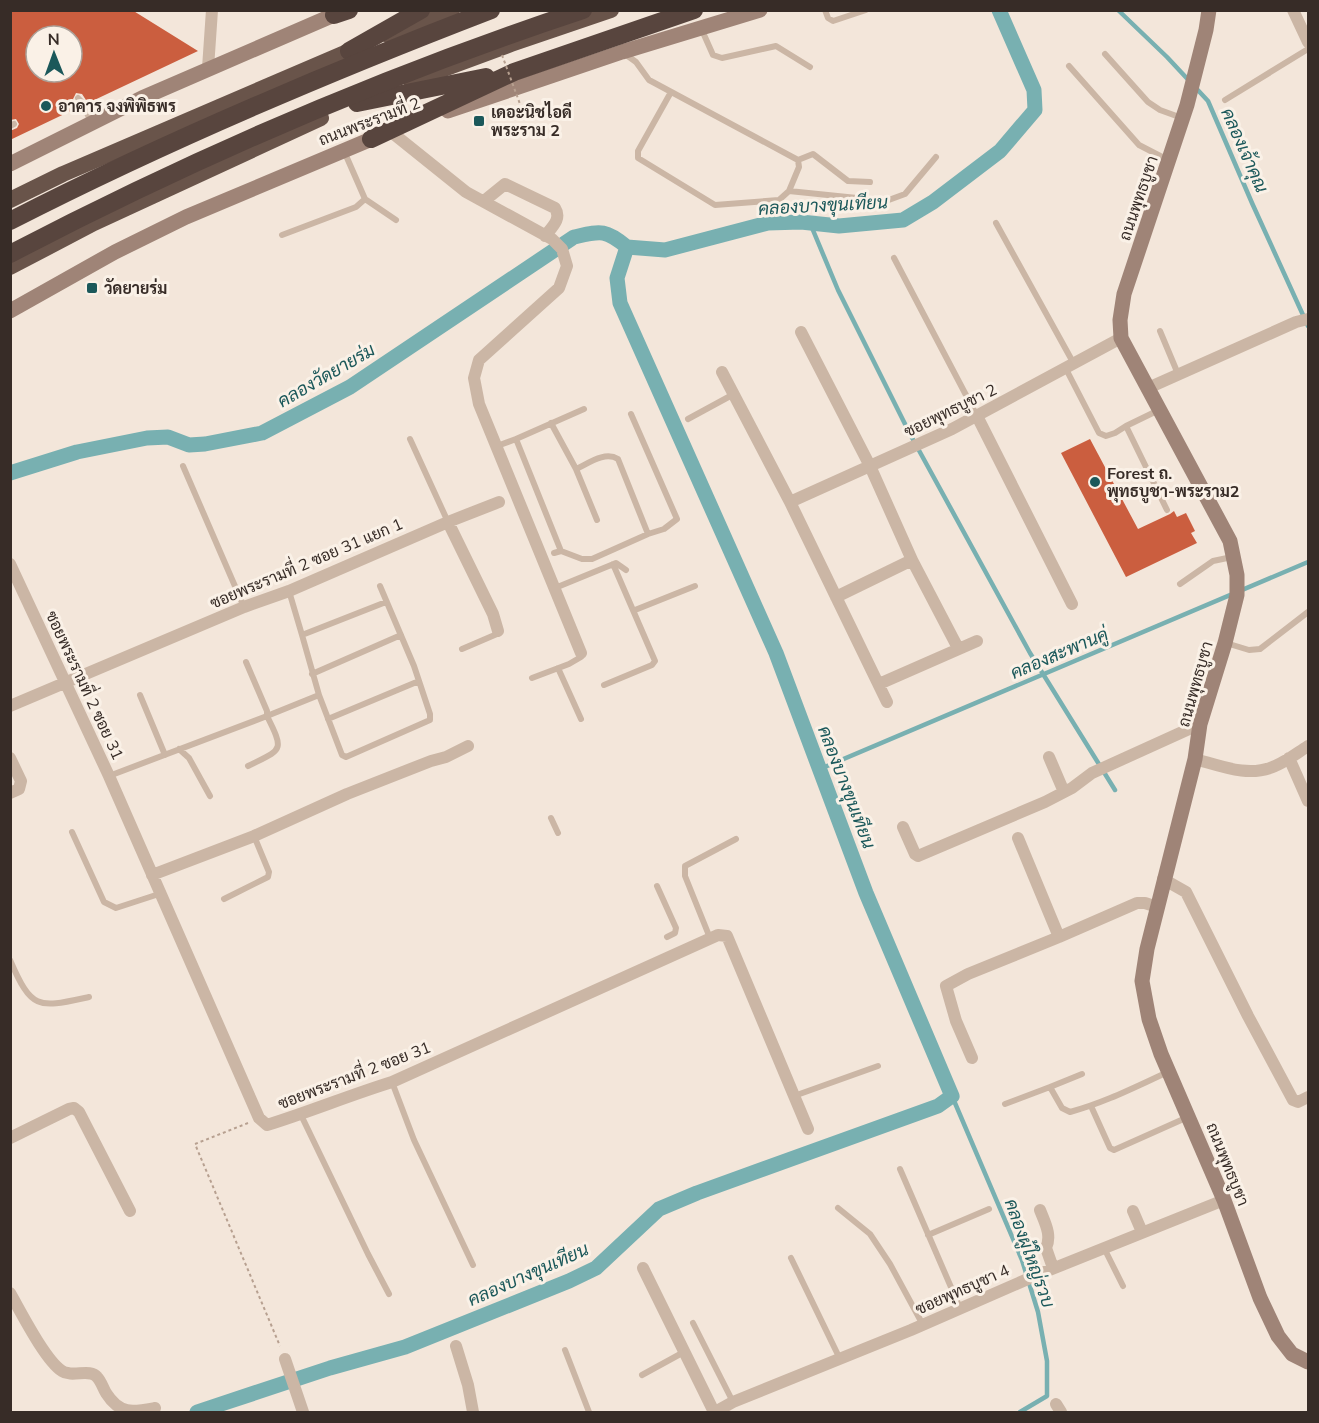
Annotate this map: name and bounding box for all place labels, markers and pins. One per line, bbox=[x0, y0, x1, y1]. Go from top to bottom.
place label: อาคาร จงพิพิธพร bbox=[58, 96, 176, 116]
marker: อาคาร จงพิพิธพร bbox=[39, 99, 53, 113]
place label: เดอะนิชไอดี พระราม 2 bbox=[491, 101, 572, 140]
marker: เดอะนิชไอดี พระราม 2 bbox=[472, 114, 486, 128]
place label: วัดยายร่ม bbox=[104, 278, 167, 298]
marker: วัดยายร่ม bbox=[85, 281, 99, 295]
place label: Forest ถ. พุทธบูชา-พระราม2 bbox=[1107, 463, 1239, 504]
marker: Forest ถ. พุทธบูชา-พระราม2 bbox=[1088, 475, 1102, 489]

